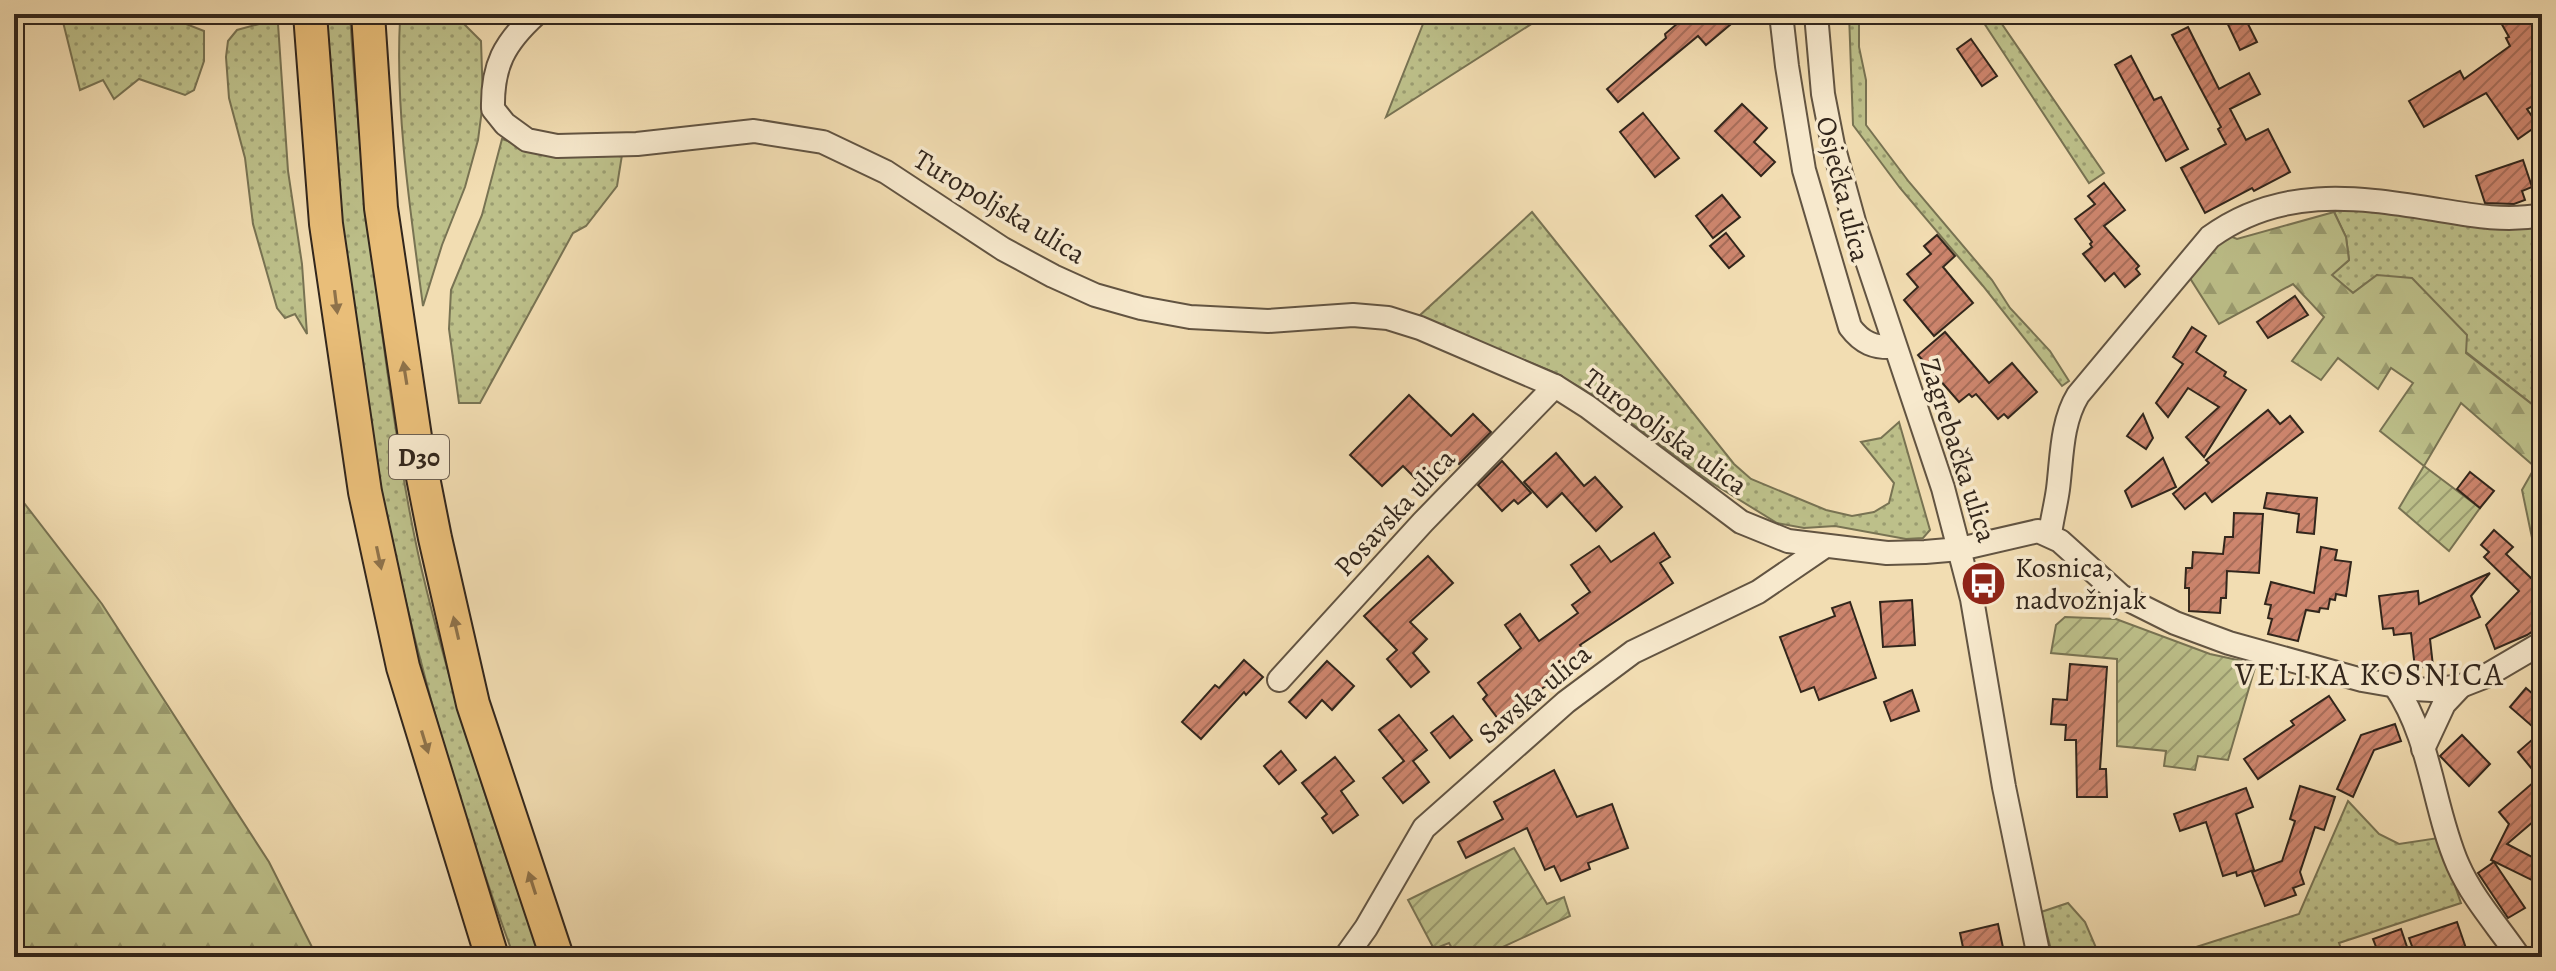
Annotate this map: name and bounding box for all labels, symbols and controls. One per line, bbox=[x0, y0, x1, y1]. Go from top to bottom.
street label: Osječka ulica bbox=[1807, 113, 1879, 266]
street label: Turopoljska ulica bbox=[906, 141, 1093, 273]
one-way arrow bbox=[330, 290, 343, 315]
street label: Zagrebačka ulica bbox=[1910, 353, 2006, 547]
street label: Turopoljska ulica bbox=[1576, 359, 1755, 504]
one-way arrow bbox=[398, 360, 411, 385]
road number: D30 bbox=[389, 435, 449, 479]
street label: Posavska ulica bbox=[1326, 440, 1464, 585]
one-way arrow bbox=[373, 546, 386, 571]
place label: Kosnica, nadvožnjak bbox=[2015, 549, 2147, 619]
bus stop icon: Kosnica, nadvožnjak bbox=[1960, 559, 2008, 607]
one-way arrow bbox=[449, 615, 462, 640]
street label: Savska ulica bbox=[1470, 635, 1599, 752]
district label: VELIKA KOSNICA bbox=[2234, 652, 2505, 696]
one-way arrow bbox=[419, 730, 432, 754]
one-way arrow bbox=[525, 871, 537, 895]

